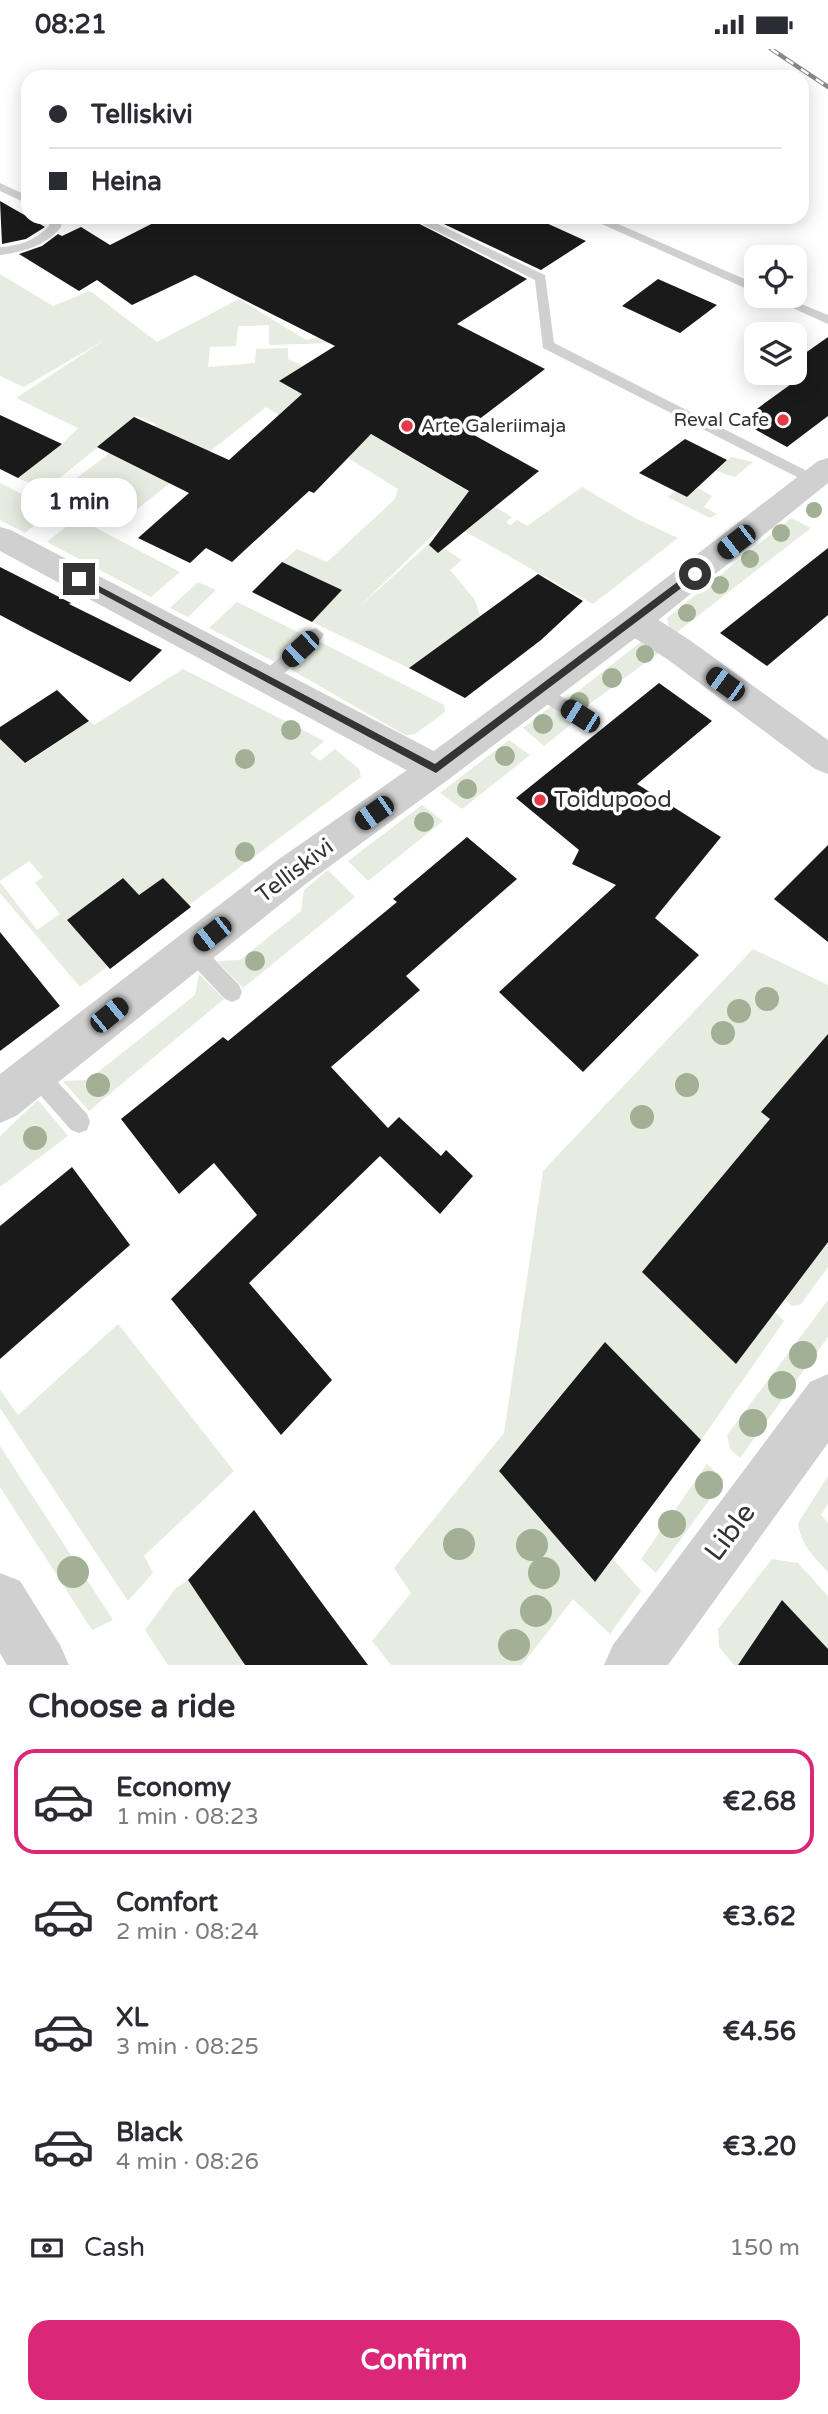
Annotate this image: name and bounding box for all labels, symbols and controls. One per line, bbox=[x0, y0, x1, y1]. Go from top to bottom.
text: 08:21 bbox=[35, 9, 107, 40]
text: Telliskivi bbox=[91, 99, 193, 130]
text: Heina bbox=[91, 166, 162, 197]
map controls bbox=[744, 245, 807, 385]
button: locate bbox=[744, 245, 807, 308]
button: layers bbox=[744, 322, 807, 385]
place label: Reval Cafe bbox=[673, 409, 769, 431]
marker: Reval Cafe bbox=[775, 412, 791, 428]
place label: Arte Galeriimaja bbox=[421, 415, 566, 437]
marker: Arte Galeriimaja bbox=[399, 418, 415, 434]
callout: 1 min bbox=[21, 477, 137, 526]
text: 1 min bbox=[48, 488, 110, 516]
car bbox=[713, 521, 760, 563]
route start bbox=[679, 558, 711, 590]
route end bbox=[63, 563, 95, 595]
car bbox=[278, 627, 323, 671]
car bbox=[702, 663, 749, 705]
car bbox=[557, 696, 604, 736]
place label: Toidupood bbox=[554, 786, 672, 814]
car bbox=[351, 792, 398, 834]
marker: Toidupood bbox=[532, 792, 548, 808]
street label: Telliskivi bbox=[251, 833, 339, 909]
car bbox=[189, 913, 236, 955]
car bbox=[87, 994, 132, 1036]
street label: Lible bbox=[697, 1496, 763, 1568]
text: Choose a ride bbox=[28, 1688, 235, 1726]
icon: car bbox=[32, 1770, 95, 1833]
text: Economy bbox=[116, 1772, 231, 1803]
text: €2.68 bbox=[723, 1786, 796, 1817]
text: 1 min · 08:23 bbox=[116, 1803, 259, 1831]
icon: car bbox=[32, 1885, 95, 1948]
text: Comfort bbox=[116, 1887, 218, 1918]
text: €3.62 bbox=[723, 1901, 796, 1932]
text: 2 min · 08:24 bbox=[116, 1918, 259, 1946]
icon: car bbox=[32, 2000, 95, 2063]
text: XL bbox=[116, 2002, 148, 2033]
text: €4.56 bbox=[723, 2016, 796, 2047]
text: 3 min · 08:25 bbox=[116, 2033, 259, 2061]
icon: car bbox=[32, 2115, 95, 2178]
text: Black bbox=[116, 2117, 183, 2148]
text: €3.20 bbox=[723, 2131, 796, 2162]
text: 4 min · 08:26 bbox=[116, 2148, 259, 2176]
icon: cash bbox=[28, 2229, 66, 2267]
text: Cash bbox=[84, 2232, 145, 2263]
text: 150 m bbox=[730, 2234, 800, 2262]
button: Confirm bbox=[28, 2320, 800, 2400]

